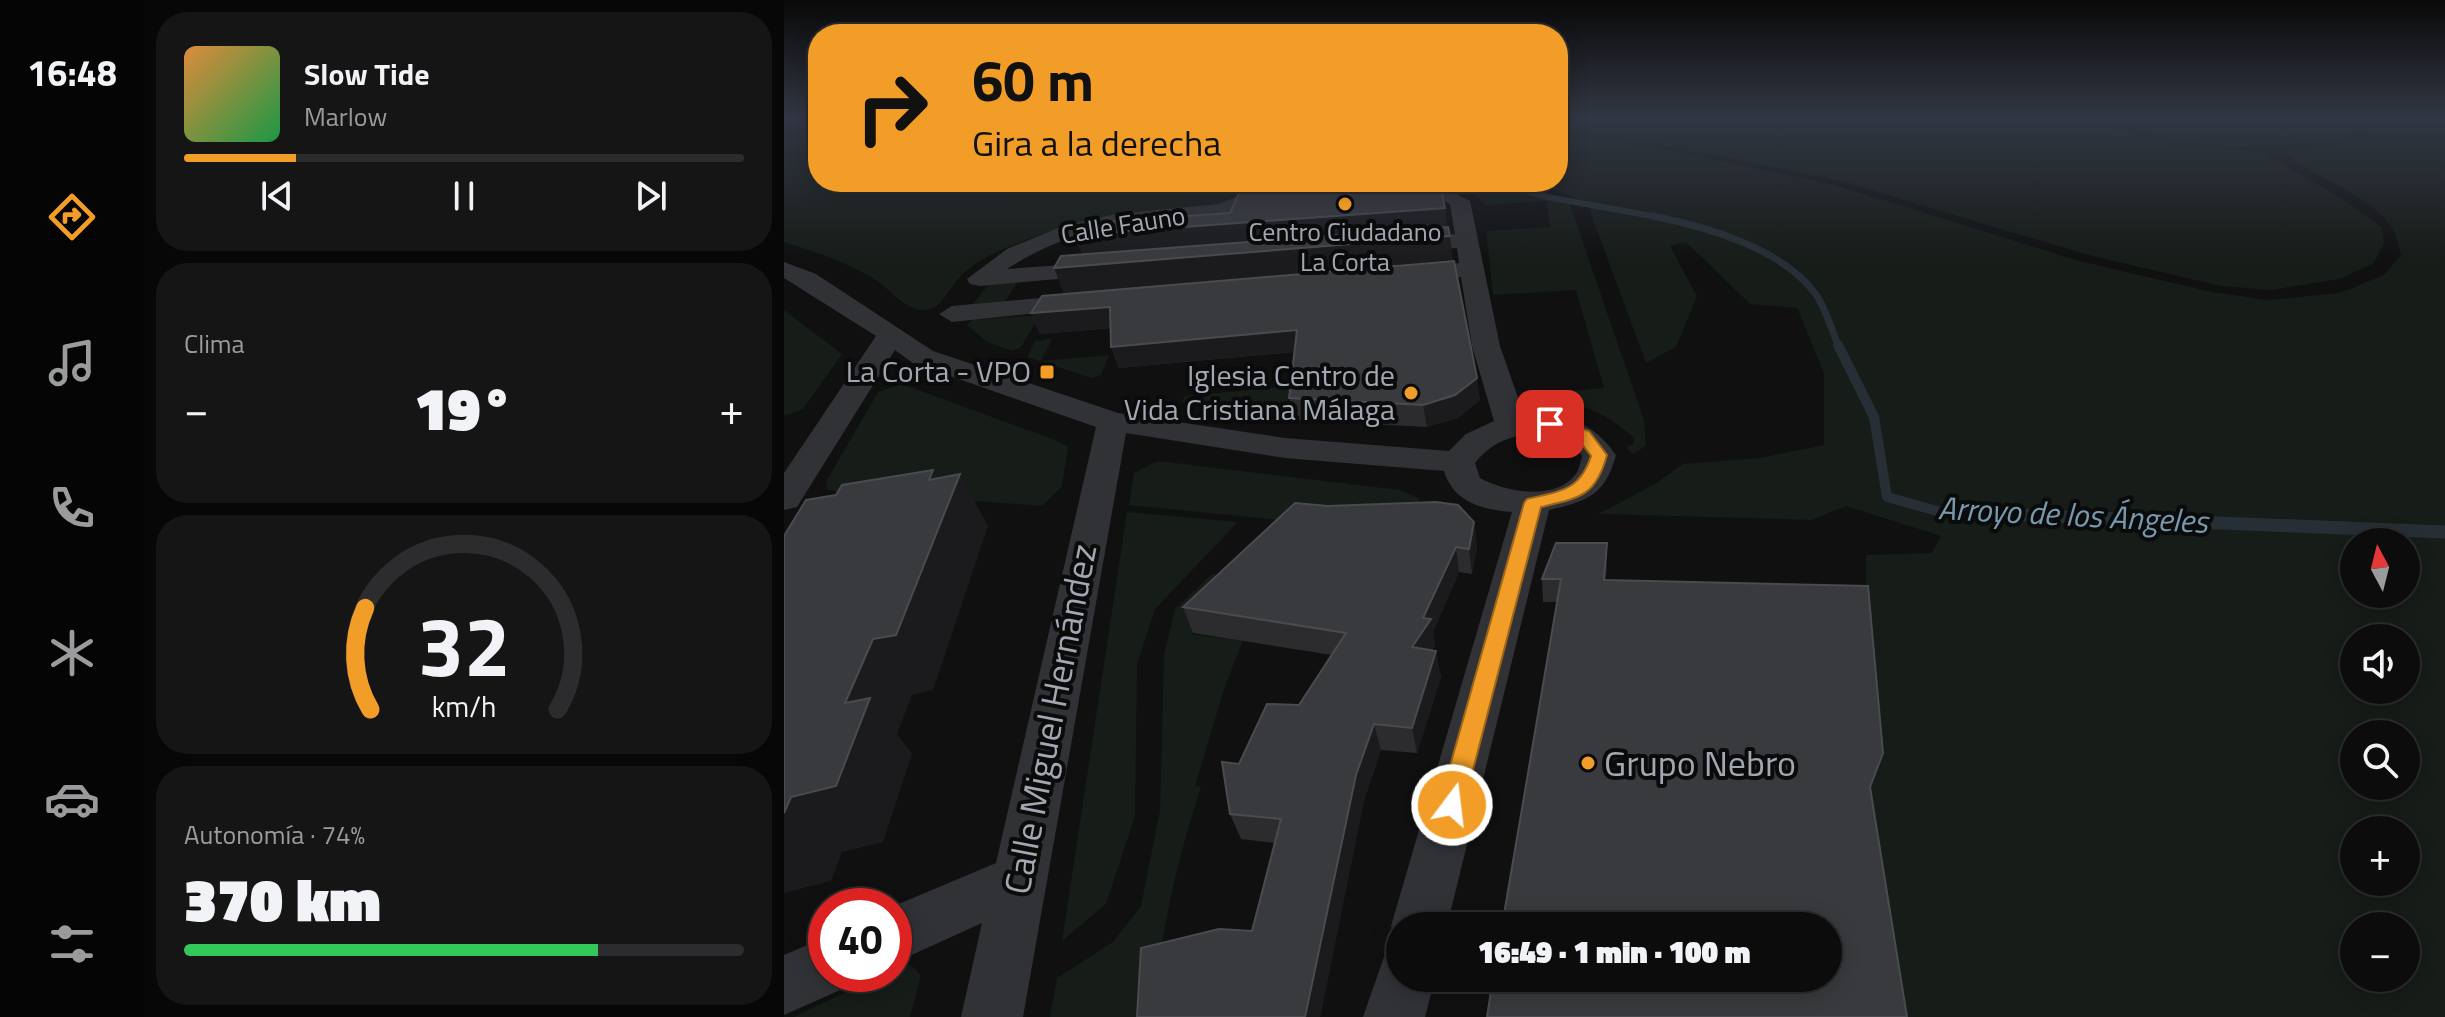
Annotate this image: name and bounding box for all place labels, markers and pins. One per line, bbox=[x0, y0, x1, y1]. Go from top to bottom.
marker: Centro Ciudadano La Corta bbox=[1336, 195, 1354, 213]
place label: Centro Ciudadano La Corta bbox=[1248, 212, 1442, 281]
place label: La Corta - VPO bbox=[846, 348, 1031, 394]
place label: Iglesia Centro de Vida Cristiana Málaga bbox=[1124, 352, 1395, 432]
marker: La Corta - VPO bbox=[1038, 363, 1056, 381]
marker: Iglesia Centro de Vida Cristiana Málaga bbox=[1402, 384, 1420, 402]
pin bbox=[1516, 390, 1584, 458]
place label: Grupo Nebro bbox=[1604, 735, 1796, 790]
marker: Grupo Nebro bbox=[1579, 754, 1597, 772]

